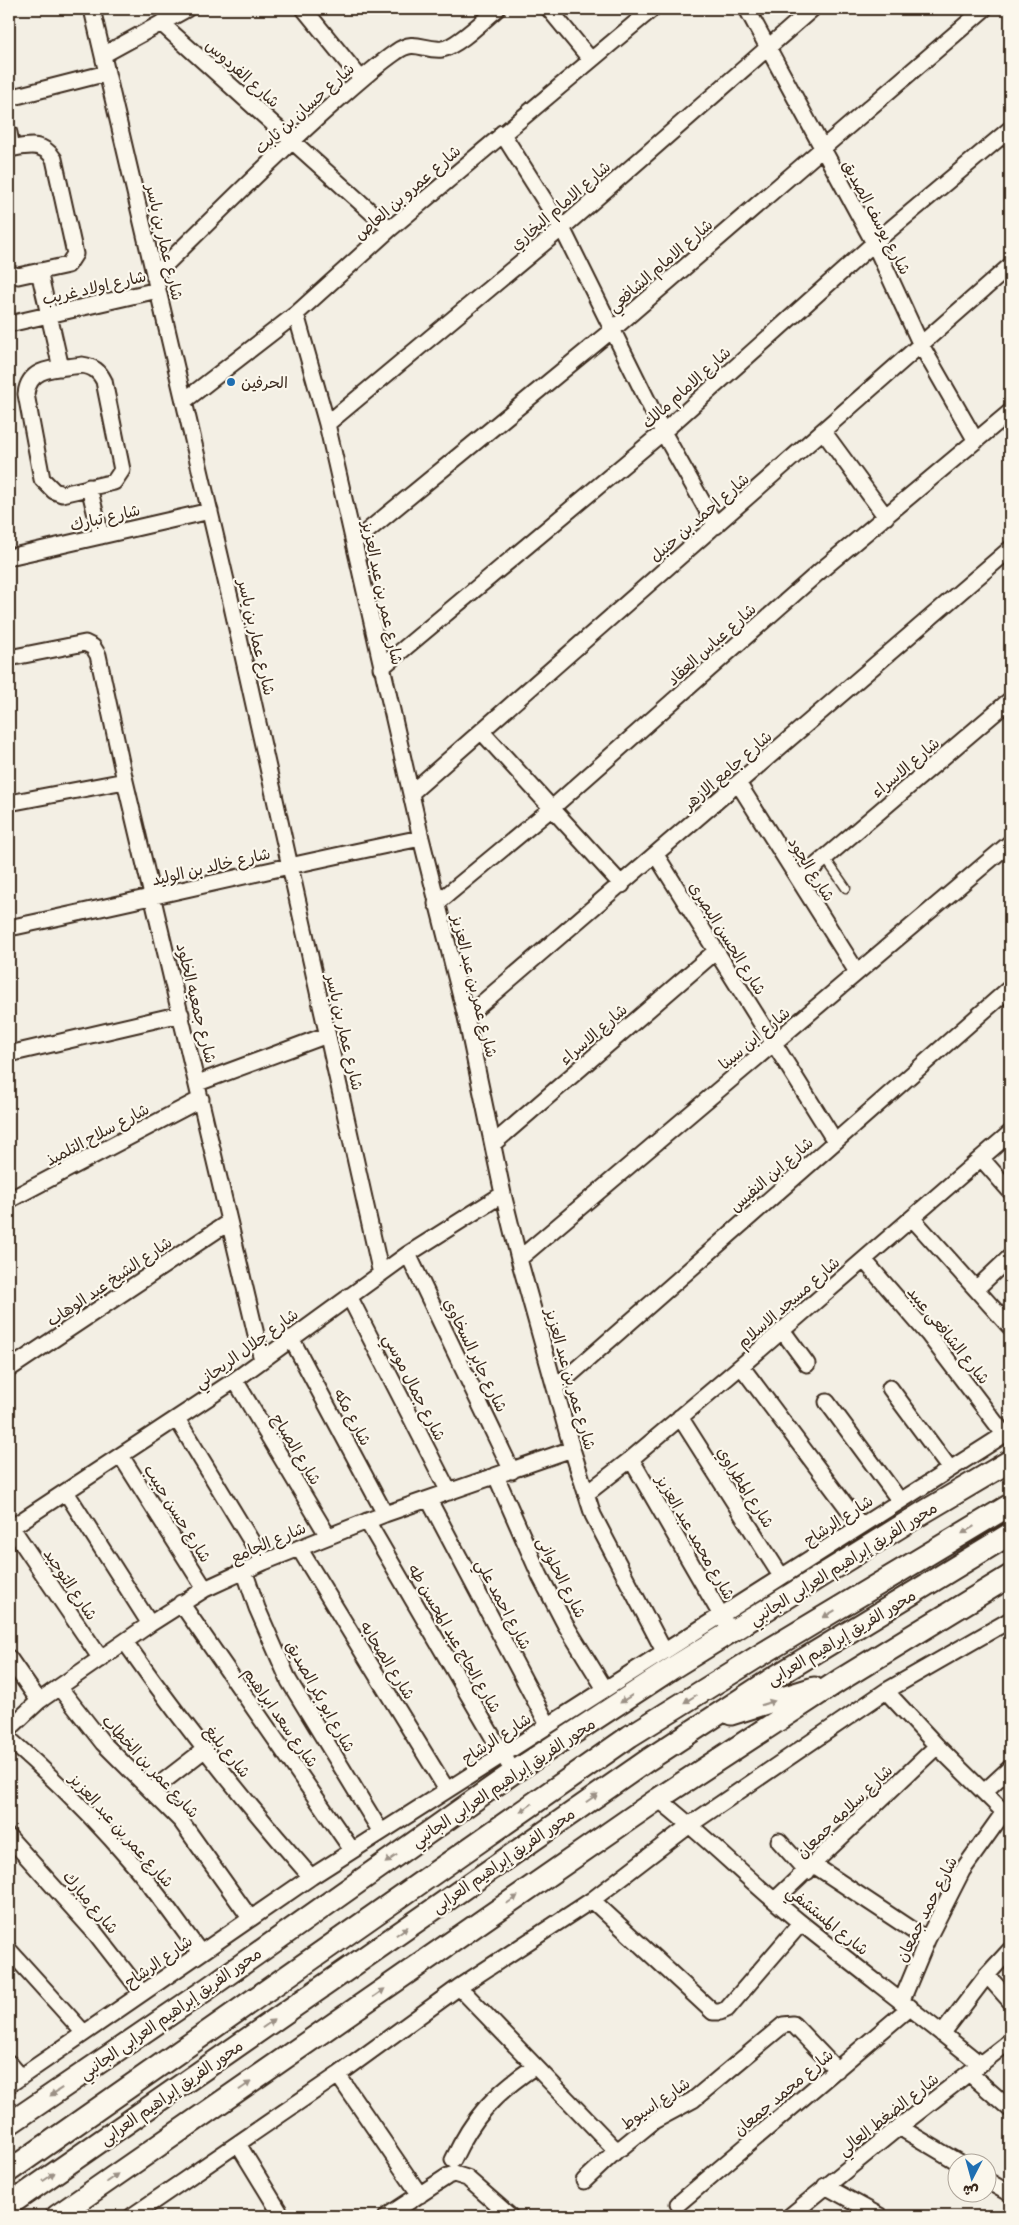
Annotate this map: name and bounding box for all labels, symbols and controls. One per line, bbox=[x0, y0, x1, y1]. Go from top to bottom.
street label: شارع الفردوس bbox=[200, 35, 284, 113]
street label: شارع حسان بن ثابت bbox=[251, 59, 359, 160]
street label: شارع عمرو بن العاص bbox=[350, 141, 466, 245]
street label: شارع الامام البخاري bbox=[506, 157, 616, 256]
street label: شارع يوسف الصديق bbox=[837, 157, 915, 279]
street label: شارع عمار بن ياسر bbox=[139, 180, 187, 303]
street label: شارع الامام الشافعي bbox=[604, 215, 720, 320]
street label: شارع اولاد غريب bbox=[40, 266, 149, 311]
street label: شارع الامام مالك bbox=[638, 343, 737, 434]
place label: الحرفين bbox=[241, 373, 288, 393]
marker: الحرفين bbox=[225, 376, 237, 388]
street label: شارع احمد بن حنبل bbox=[646, 469, 754, 567]
street label: شارع تبارك bbox=[68, 500, 143, 537]
street label: شارع عمر بن عبد العزيز bbox=[356, 518, 407, 667]
street label: شارع عمار بن ياسر bbox=[231, 575, 279, 698]
street label: شارع عباس العقاد bbox=[663, 599, 761, 691]
street label: شارع جامع الازهر bbox=[677, 726, 777, 817]
street label: شارع الاسراء bbox=[867, 733, 945, 803]
street label: شارع الجود bbox=[783, 834, 839, 906]
street label: شارع خالد بن الوليد bbox=[150, 844, 273, 891]
street label: شارع الحسن البصرى bbox=[683, 878, 770, 999]
street label: شارع عمر بن عبد العزيز bbox=[445, 911, 501, 1060]
street label: شارع جمعيه الخلود bbox=[170, 941, 221, 1066]
street label: شارع عمار بن ياسر bbox=[319, 970, 367, 1093]
street label: شارع الاسراء bbox=[556, 1000, 632, 1070]
street label: شارع ابن سينا bbox=[715, 1003, 795, 1075]
street label: شارع سلاح التلميذ bbox=[42, 1099, 153, 1172]
street label: شارع ابن النفيس bbox=[726, 1133, 818, 1217]
street label: شارع الشيخ عبد الوهاب bbox=[43, 1232, 177, 1332]
street label: شارع مسجد الاسلام bbox=[733, 1253, 846, 1354]
street label: شارع الشافعى عبيد bbox=[902, 1283, 994, 1389]
street label: شارع جابر السخاوي bbox=[438, 1295, 511, 1416]
street label: شارع جلال الريحاني bbox=[191, 1304, 305, 1396]
street label: شارع عمر بن عبد العزيز bbox=[539, 1304, 600, 1453]
street label: شارع جمال موسي bbox=[375, 1331, 450, 1446]
street label: شارع مكه bbox=[328, 1386, 375, 1450]
street label: شارع الصباح bbox=[266, 1410, 325, 1489]
street label: شارع المطراوي bbox=[711, 1443, 778, 1533]
street label: شارع حسن حبيب bbox=[138, 1461, 215, 1567]
street label: شارع محمد عبد العزيز bbox=[649, 1470, 739, 1604]
street label: شارع الرشاح bbox=[800, 1491, 878, 1552]
street label: محور الفريق إبراهيم العرابى الجانبي bbox=[746, 1498, 943, 1633]
street label: شارع الجامع bbox=[228, 1518, 310, 1569]
one-way arrow bbox=[962, 1526, 975, 1535]
street label: شارع الحلوانى bbox=[531, 1533, 590, 1622]
street label: شارع التوحيد bbox=[38, 1545, 101, 1625]
street label: شارع احمد علي bbox=[467, 1556, 535, 1655]
street label: شارع الحاج عبد المحسن طه bbox=[402, 1560, 505, 1717]
street label: محور الفريق إبراهيم العرابى bbox=[763, 1585, 921, 1692]
one-way arrow bbox=[823, 1610, 836, 1619]
street label: شارع الصحابه bbox=[354, 1618, 419, 1704]
street label: شارع ابو بكر الصديق bbox=[280, 1637, 359, 1756]
street label: شارع سعد ابراهيم bbox=[237, 1664, 322, 1773]
one-way arrow bbox=[620, 1694, 633, 1703]
one-way arrow bbox=[684, 1694, 697, 1703]
one-way arrow bbox=[760, 1698, 775, 1706]
street label: شارع الرشاح bbox=[458, 1709, 536, 1770]
street label: شارع عمر بن الخطاب bbox=[97, 1711, 203, 1823]
street label: محور الفريق إبراهيم العرابى الجانبي bbox=[408, 1714, 602, 1855]
street label: شارع بليغ bbox=[199, 1721, 255, 1783]
street label: شارع سلامه جمعان bbox=[792, 1761, 898, 1863]
street label: شارع عمر بن عبد العزيز bbox=[63, 1768, 178, 1892]
one-way arrow bbox=[585, 1793, 599, 1803]
one-way arrow bbox=[519, 1803, 533, 1813]
street label: محور الفريق إبراهيم العرابى bbox=[428, 1804, 580, 1920]
street label: شارع حمد جمعان bbox=[892, 1853, 963, 1966]
one-way arrow bbox=[384, 1854, 398, 1864]
street label: شارع مبارك bbox=[57, 1867, 122, 1939]
street label: شارع المستشفي bbox=[780, 1882, 873, 1963]
one-way arrow bbox=[505, 1895, 519, 1905]
one-way arrow bbox=[395, 1926, 408, 1936]
street label: شارع الرشاح bbox=[121, 1931, 197, 1993]
street label: محور الفريق إبراهيم العرابى الجانبي bbox=[76, 1943, 268, 2088]
one-way arrow bbox=[372, 1988, 386, 1998]
one-way arrow bbox=[261, 2019, 275, 2029]
street label: محور الفريق إبراهيم العرابى bbox=[96, 2036, 248, 2152]
street label: شارع محمد جمعان bbox=[730, 2045, 838, 2141]
street label: شارع الضغط العالي bbox=[834, 2069, 946, 2164]
street label: شارع اسيوط bbox=[617, 2073, 695, 2135]
one-way arrow bbox=[238, 2081, 252, 2091]
one-way arrow bbox=[50, 2087, 63, 2097]
north arrow bbox=[946, 2152, 996, 2202]
one-way arrow bbox=[42, 2172, 56, 2182]
one-way arrow bbox=[105, 2173, 119, 2183]
text: ش bbox=[962, 2181, 979, 2200]

